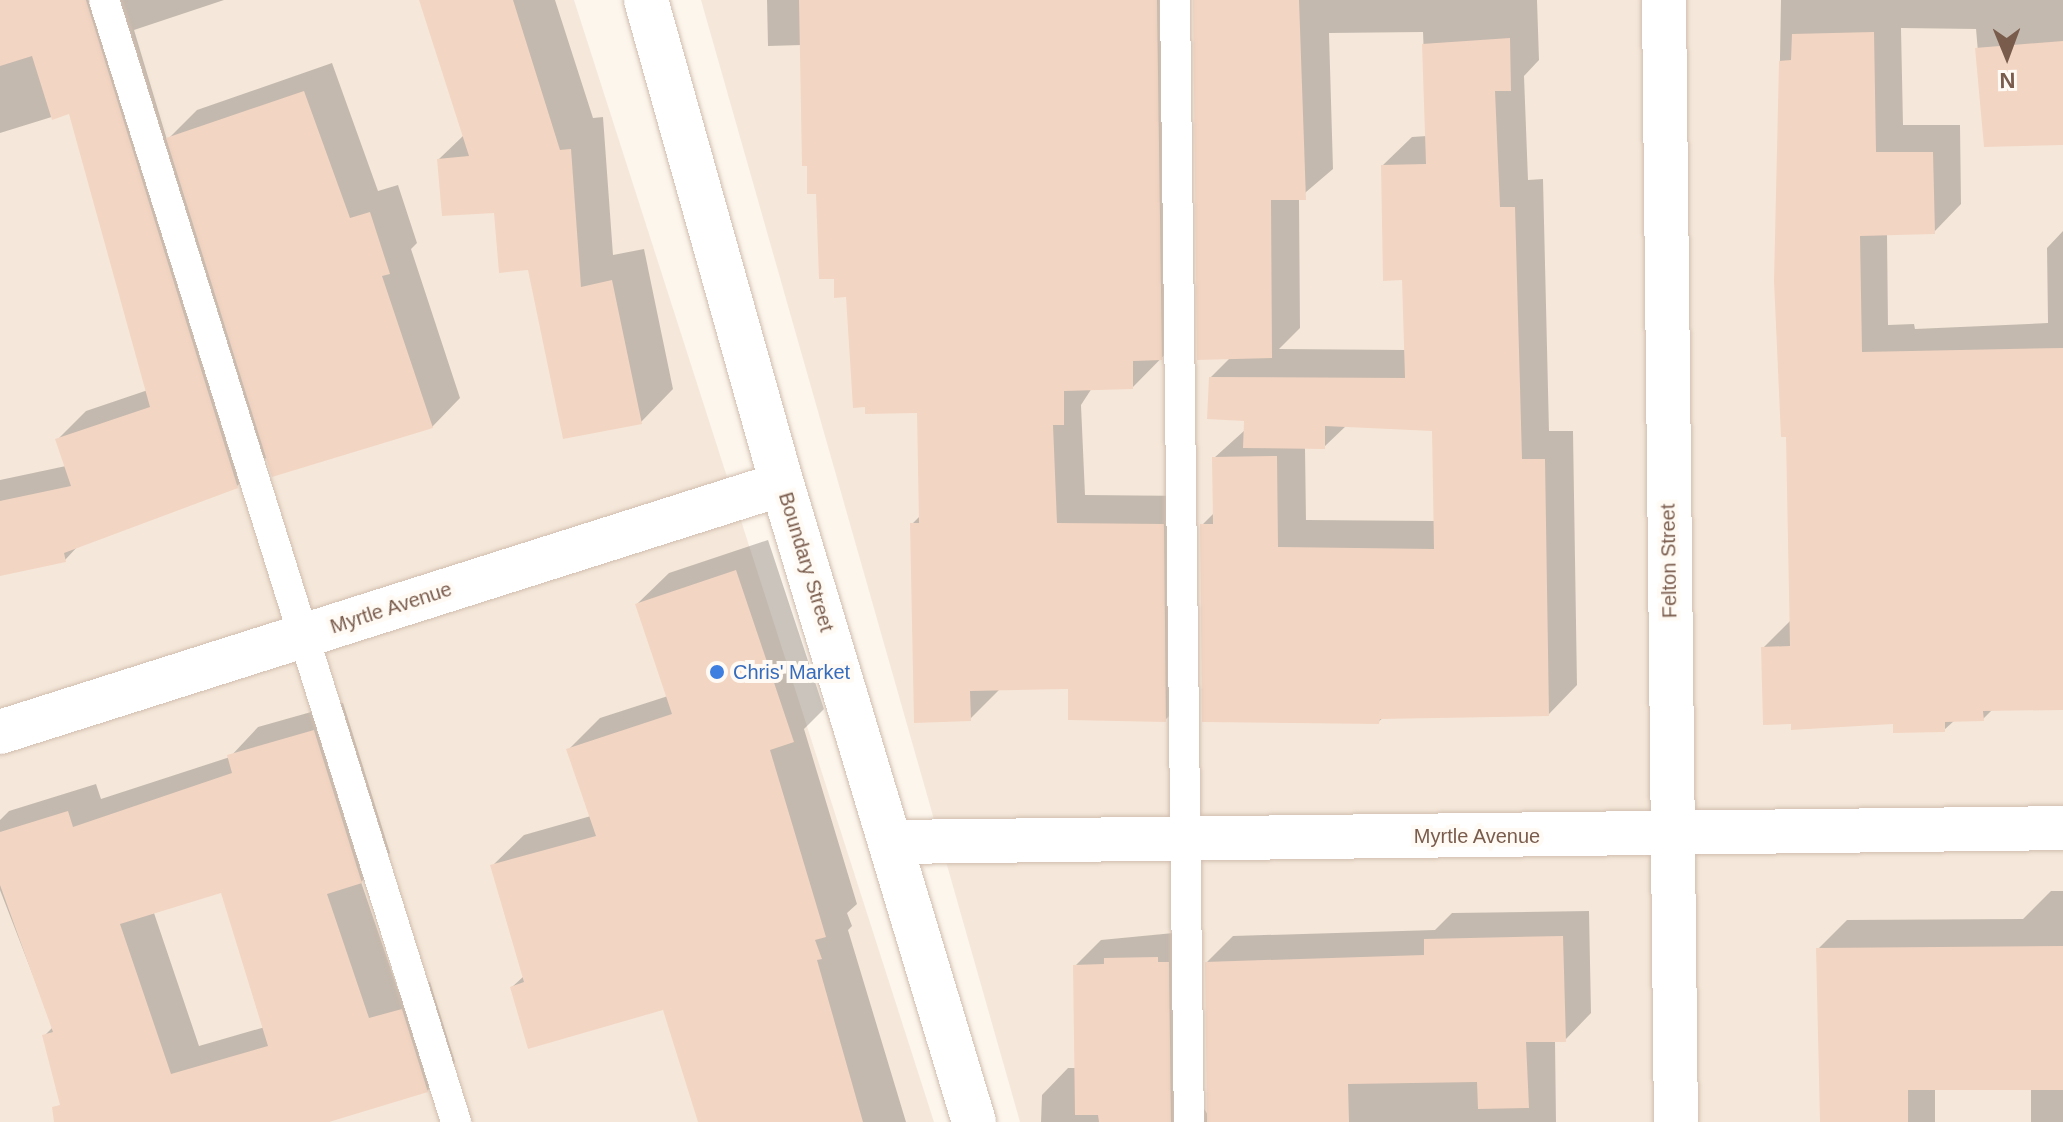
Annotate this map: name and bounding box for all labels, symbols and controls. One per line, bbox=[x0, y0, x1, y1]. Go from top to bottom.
north arrow bbox=[1967, 16, 2047, 96]
text: N bbox=[1999, 68, 2016, 93]
street label: Boundary Street bbox=[773, 489, 839, 635]
street label: Felton Street bbox=[1656, 504, 1682, 618]
street label: Myrtle Avenue bbox=[327, 577, 455, 639]
place label: Chris' Market bbox=[733, 660, 850, 684]
marker: Chris' Market bbox=[708, 663, 726, 681]
street label: Myrtle Avenue bbox=[1413, 824, 1541, 848]

